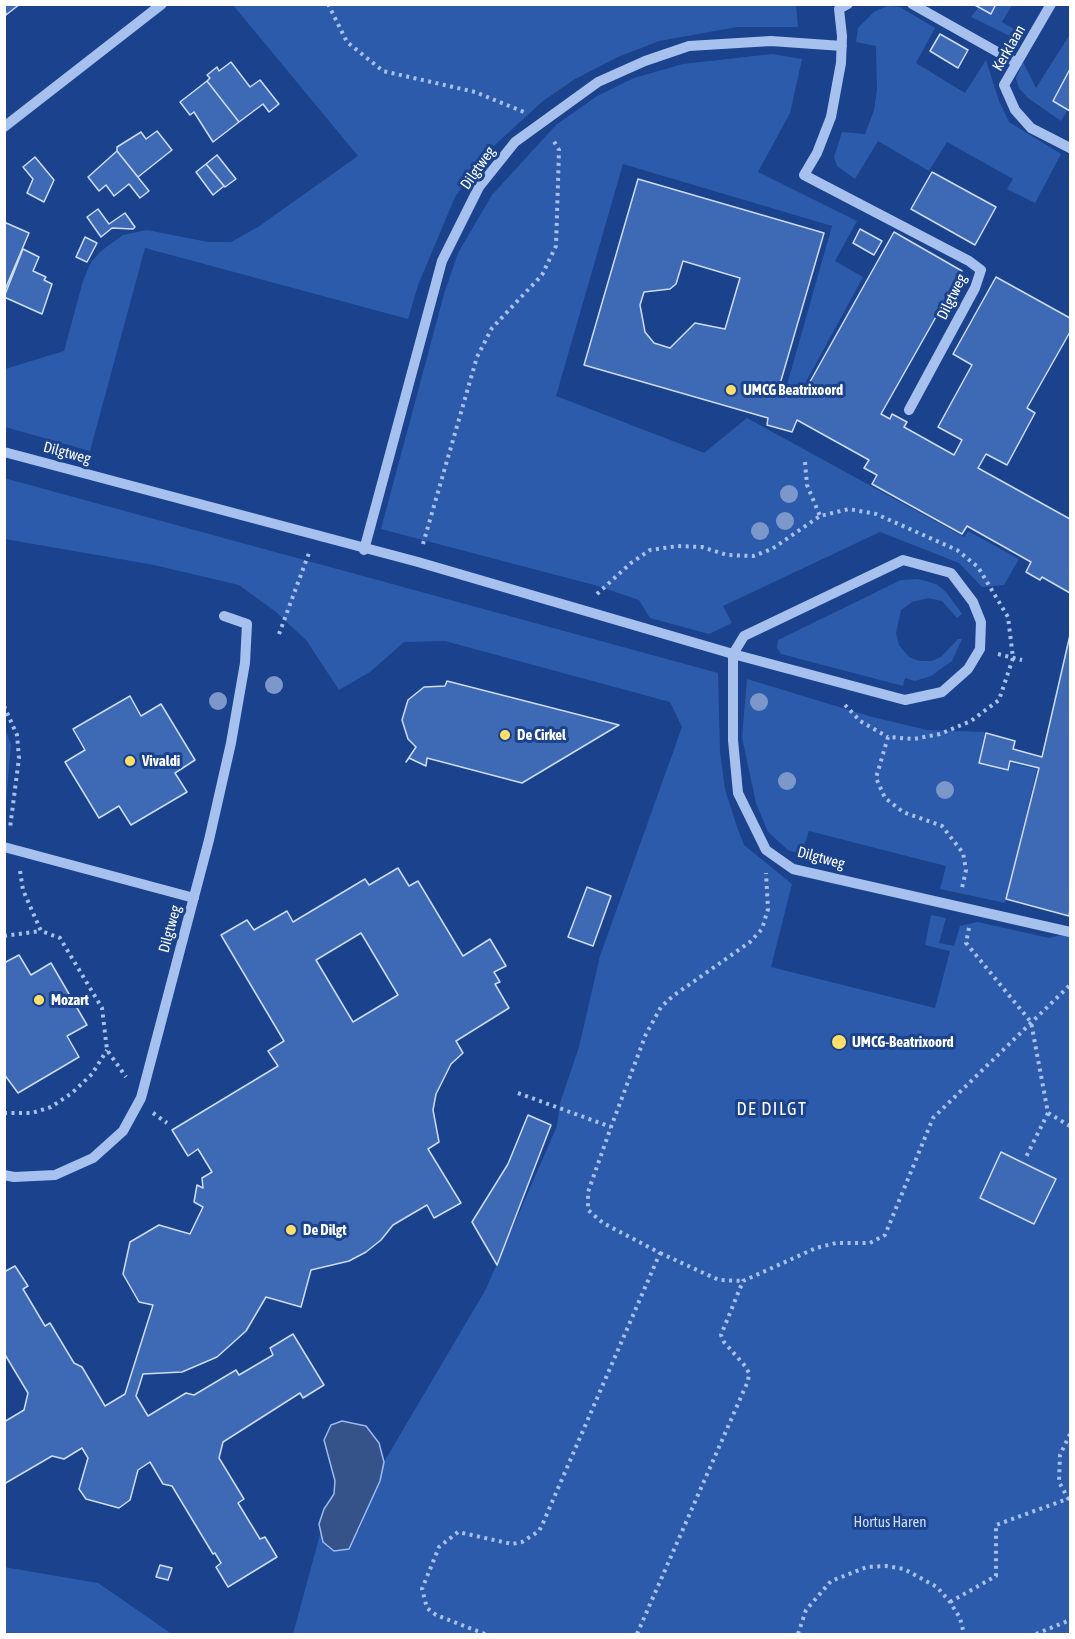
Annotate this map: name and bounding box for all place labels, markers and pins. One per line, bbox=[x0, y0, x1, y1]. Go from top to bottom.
place label: UMCG Beatrixoord bbox=[743, 381, 843, 399]
marker: UMCG Beatrixoord bbox=[724, 383, 738, 397]
place label: De Cirkel bbox=[517, 726, 566, 744]
marker: De Cirkel bbox=[498, 728, 512, 742]
place label: Vivaldi bbox=[142, 752, 180, 770]
marker: Vivaldi bbox=[123, 754, 137, 768]
place label: Mozart bbox=[51, 991, 89, 1009]
marker: Mozart bbox=[32, 993, 46, 1007]
marker: UMCG-Beatrixoord bbox=[830, 1033, 848, 1051]
place label: UMCG-Beatrixoord bbox=[852, 1033, 954, 1051]
place label: De Dilgt bbox=[303, 1221, 347, 1239]
marker: De Dilgt bbox=[284, 1223, 298, 1237]

